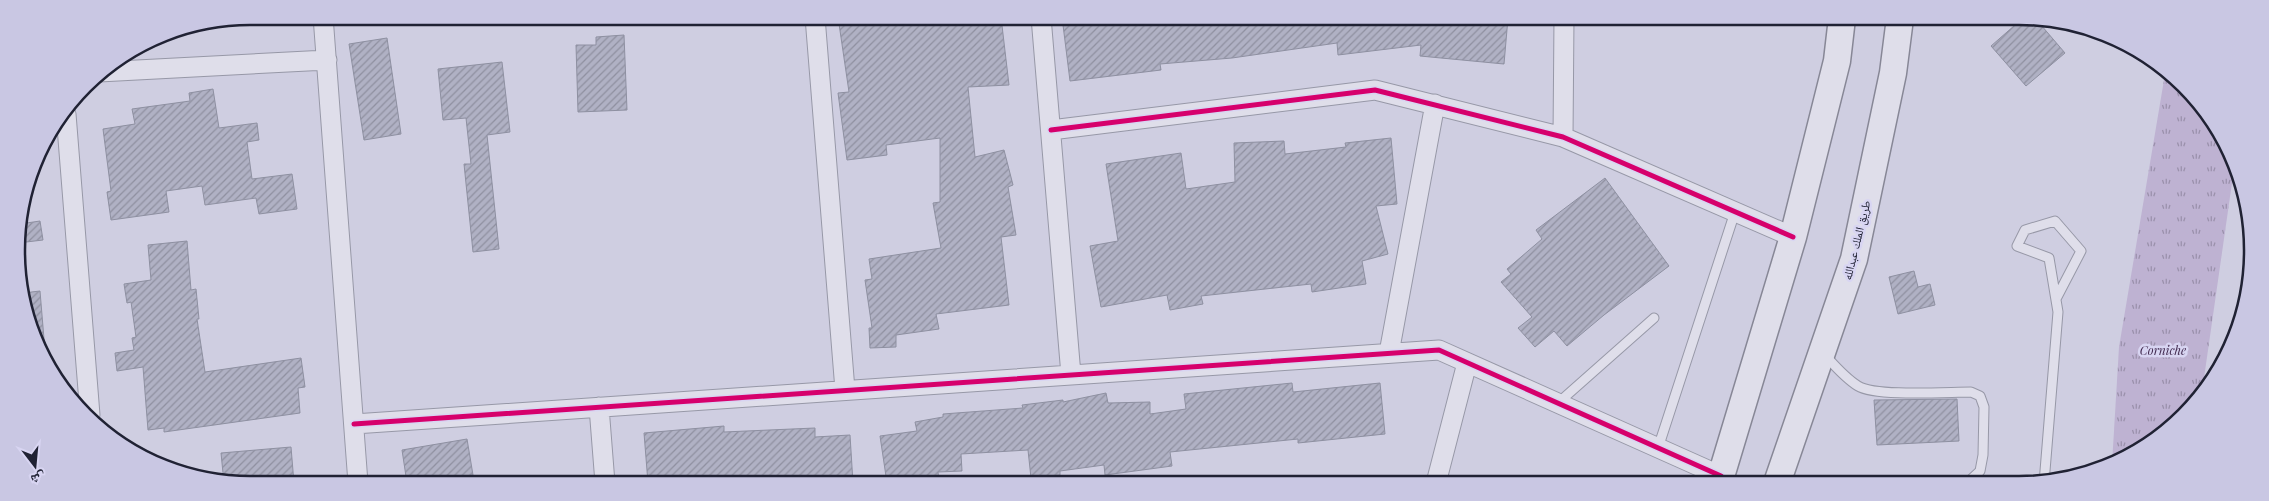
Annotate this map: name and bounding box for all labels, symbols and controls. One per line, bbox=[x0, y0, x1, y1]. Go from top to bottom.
street label: طريق الملك عبدالله bbox=[1838, 198, 1874, 282]
park label: Corniche bbox=[2140, 342, 2186, 358]
north arrow bbox=[10, 441, 60, 491]
text: ش bbox=[29, 468, 48, 490]

